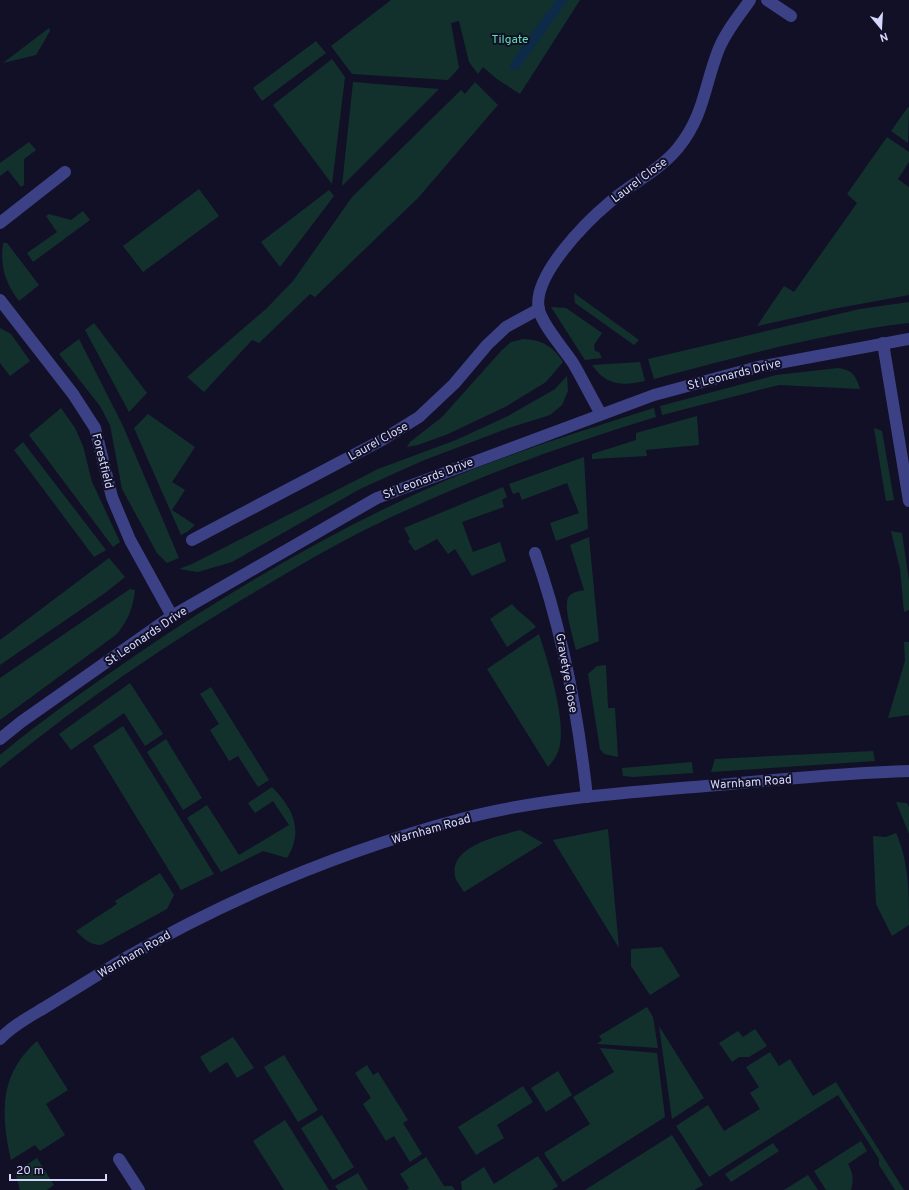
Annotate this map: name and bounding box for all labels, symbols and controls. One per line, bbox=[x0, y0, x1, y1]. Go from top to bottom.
north arrow bbox=[861, 8, 901, 48]
text: N bbox=[878, 29, 890, 44]
park label: Tilgate bbox=[491, 32, 529, 48]
street label: Laurel Close bbox=[608, 155, 671, 207]
street label: St Leonards Drive bbox=[686, 356, 783, 394]
street label: Laurel Close bbox=[346, 419, 411, 465]
street label: Forestfield bbox=[87, 432, 117, 491]
street label: St Leonards Drive bbox=[381, 454, 476, 504]
street label: St Leonards Drive bbox=[102, 603, 191, 670]
street label: Gravetye Close bbox=[551, 632, 581, 714]
street label: Warnham Road bbox=[710, 772, 792, 794]
street label: Warnham Road bbox=[390, 811, 473, 849]
street label: Warnham Road bbox=[95, 928, 174, 982]
scale bar bbox=[10, 1156, 106, 1182]
text: 20 m bbox=[16, 1163, 44, 1179]

